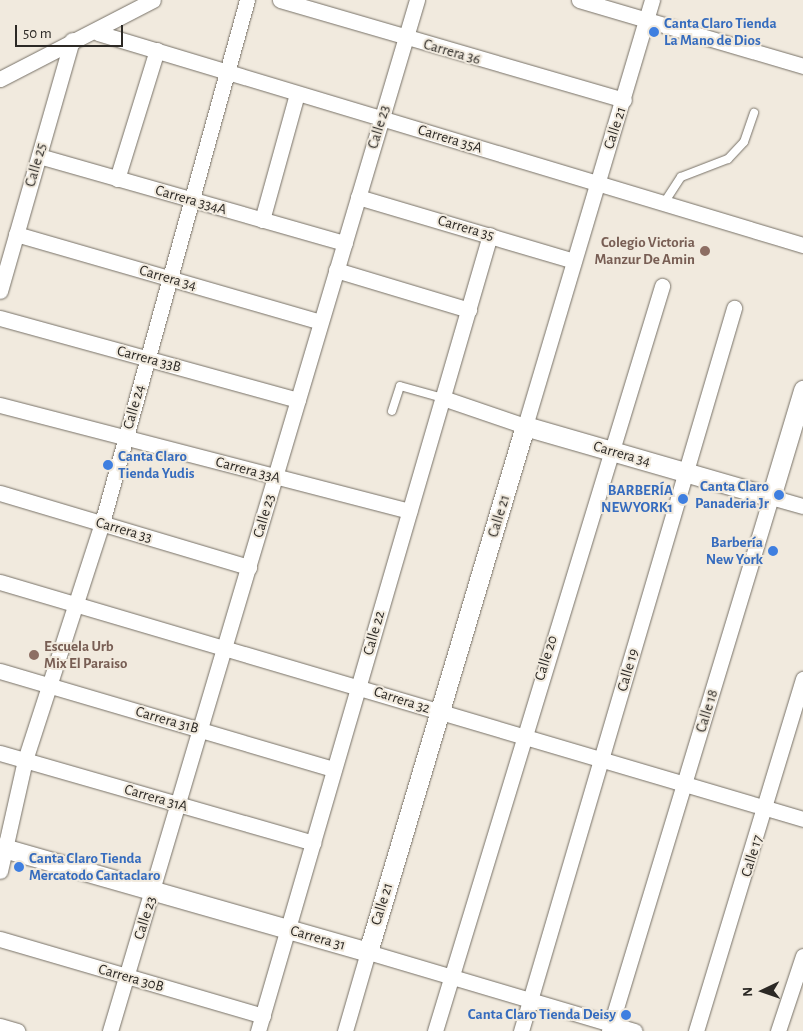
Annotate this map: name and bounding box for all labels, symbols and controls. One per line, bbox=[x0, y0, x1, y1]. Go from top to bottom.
place label: Canta Claro Tienda La Mano de Dios bbox=[664, 14, 777, 49]
scale bar bbox=[18, 15, 125, 47]
text: 50 m bbox=[23, 26, 52, 41]
marker: Canta Claro Tienda La Mano de Dios bbox=[648, 26, 660, 38]
street label: Carrera 36 bbox=[421, 35, 483, 69]
street label: Calle 23 bbox=[364, 103, 394, 151]
street label: Calle 21 bbox=[600, 105, 630, 151]
street label: Carrera 35A bbox=[416, 121, 484, 157]
street label: Calle 25 bbox=[21, 141, 51, 189]
street label: Carrera 334A bbox=[153, 181, 229, 219]
street label: Carrera 35 bbox=[436, 211, 496, 245]
place label: Colegio Victoria Manzur De Amin bbox=[595, 233, 695, 268]
marker: Colegio Victoria Manzur De Amin bbox=[699, 245, 711, 257]
street label: Carrera 34 bbox=[137, 261, 199, 295]
street label: Carrera 33B bbox=[115, 342, 183, 376]
street label: Calle 24 bbox=[119, 383, 149, 431]
street label: Carrera 34 bbox=[591, 437, 653, 471]
place label: Canta Claro Tienda Yudis bbox=[118, 447, 195, 482]
street label: Carrera 33A bbox=[214, 453, 282, 487]
marker: Canta Claro Tienda Yudis bbox=[102, 459, 114, 471]
place label: Canta Claro Panaderia Jr bbox=[695, 477, 769, 512]
place label: BARBERÍA NEWYORK1 bbox=[601, 481, 673, 516]
marker: Canta Claro Panaderia Jr bbox=[773, 489, 785, 501]
street label: Calle 23 bbox=[249, 492, 279, 540]
street label: Calle 21 bbox=[484, 493, 514, 539]
marker: BARBERÍA NEWYORK1 bbox=[677, 493, 689, 505]
street label: Carrera 33 bbox=[94, 513, 154, 547]
place label: Barbería New York bbox=[706, 533, 763, 568]
marker: Barbería New York bbox=[767, 545, 779, 557]
street label: Calle 22 bbox=[359, 609, 389, 657]
street label: Calle 20 bbox=[531, 633, 561, 683]
place label: Escuela Urb Mix El Paraiso bbox=[44, 637, 127, 672]
street label: Calle 19 bbox=[613, 646, 643, 694]
marker: Escuela Urb Mix El Paraiso bbox=[28, 649, 40, 661]
street label: Carrera 32 bbox=[372, 682, 432, 718]
street label: Calle 18 bbox=[692, 687, 722, 735]
street label: Carrera 31B bbox=[133, 702, 201, 738]
street label: Carrera 31A bbox=[122, 780, 190, 816]
street label: Calle 17 bbox=[737, 833, 767, 879]
place label: Canta Claro Tienda Mercatodo Cantaclaro bbox=[29, 849, 160, 884]
marker: Canta Claro Tienda Mercatodo Cantaclaro bbox=[13, 861, 25, 873]
street label: Calle 21 bbox=[367, 881, 397, 927]
street label: Calle 23 bbox=[130, 894, 160, 942]
street label: Carrera 31 bbox=[288, 922, 348, 954]
street label: Carrera 30B bbox=[96, 960, 166, 996]
north arrow bbox=[738, 966, 788, 1016]
text: N bbox=[741, 987, 755, 997]
place label: Canta Claro Tienda Deisy bbox=[468, 1006, 616, 1024]
marker: Canta Claro Tienda Deisy bbox=[620, 1009, 632, 1021]

